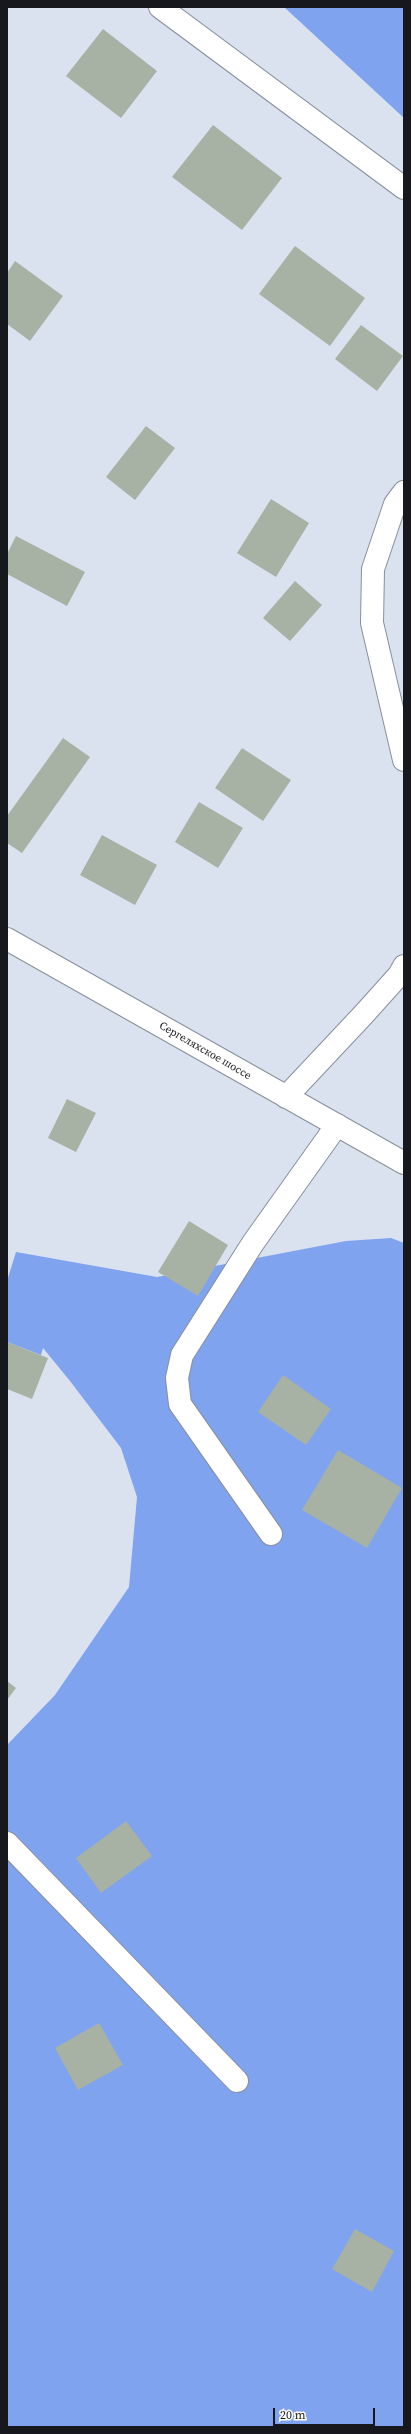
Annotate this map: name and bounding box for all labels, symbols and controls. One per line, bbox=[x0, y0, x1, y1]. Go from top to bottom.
street label: Сергеляхское шоссе bbox=[157, 1019, 253, 1083]
scale bar bbox=[275, 2400, 377, 2426]
text: 20 m bbox=[280, 2407, 306, 2423]

